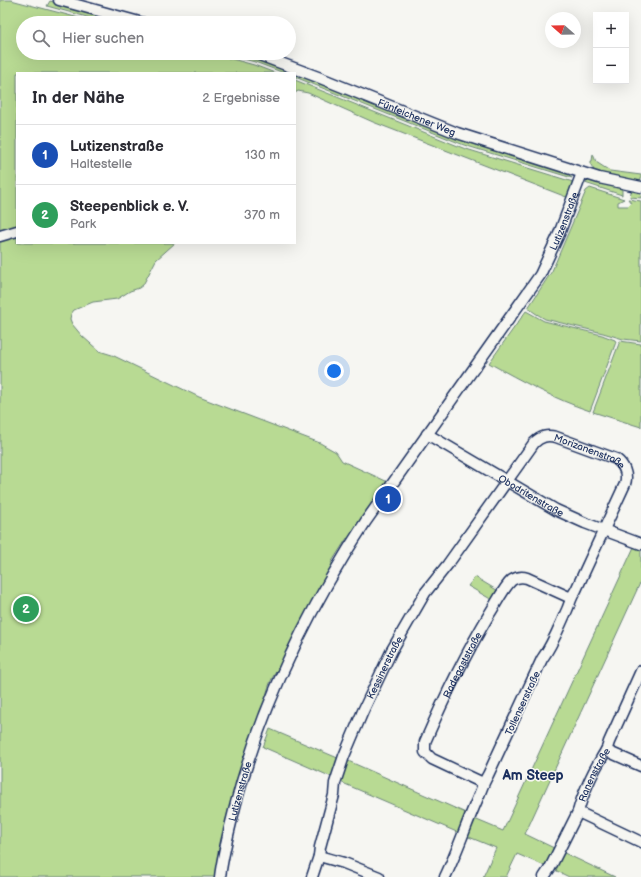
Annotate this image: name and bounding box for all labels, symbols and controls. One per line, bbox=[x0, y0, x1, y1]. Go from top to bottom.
north arrow bbox=[545, 12, 581, 48]
map controls bbox=[593, 12, 629, 84]
button: + bbox=[593, 12, 629, 48]
search box bbox=[16, 16, 296, 60]
icon: search bbox=[30, 27, 52, 49]
text: Hier suchen bbox=[62, 29, 144, 48]
button: − bbox=[593, 48, 629, 84]
text: In der Nähe bbox=[32, 88, 125, 108]
text: 2 Ergebnisse bbox=[202, 90, 280, 106]
street label: Fünfeichener Weg bbox=[376, 97, 457, 139]
text: Lutizenstraße bbox=[70, 137, 164, 156]
text: 1 bbox=[42, 147, 48, 163]
text: 130 m bbox=[245, 147, 280, 163]
text: Haltestelle bbox=[70, 156, 132, 172]
street label: Lutizenstraße bbox=[547, 190, 581, 252]
text: Steepenblick e. V. bbox=[70, 197, 189, 216]
text: 2 bbox=[41, 207, 49, 223]
text: 370 m bbox=[244, 207, 280, 223]
text: Park bbox=[70, 216, 96, 232]
your location bbox=[324, 361, 344, 381]
street label: Morizanenstraße bbox=[552, 432, 628, 471]
street label: Obodritenstraße bbox=[496, 472, 566, 520]
pin: 1 bbox=[375, 484, 401, 514]
pin: 2 bbox=[13, 594, 39, 624]
street label: Radegaststraße bbox=[441, 630, 485, 700]
street label: Kessinerstraße bbox=[365, 634, 406, 701]
street label: Tollenserstraße bbox=[503, 669, 543, 738]
street label: Ranenstraße bbox=[576, 746, 613, 804]
street label: Lutizenstraße bbox=[227, 760, 255, 823]
district label: Am Steep bbox=[501, 767, 564, 784]

